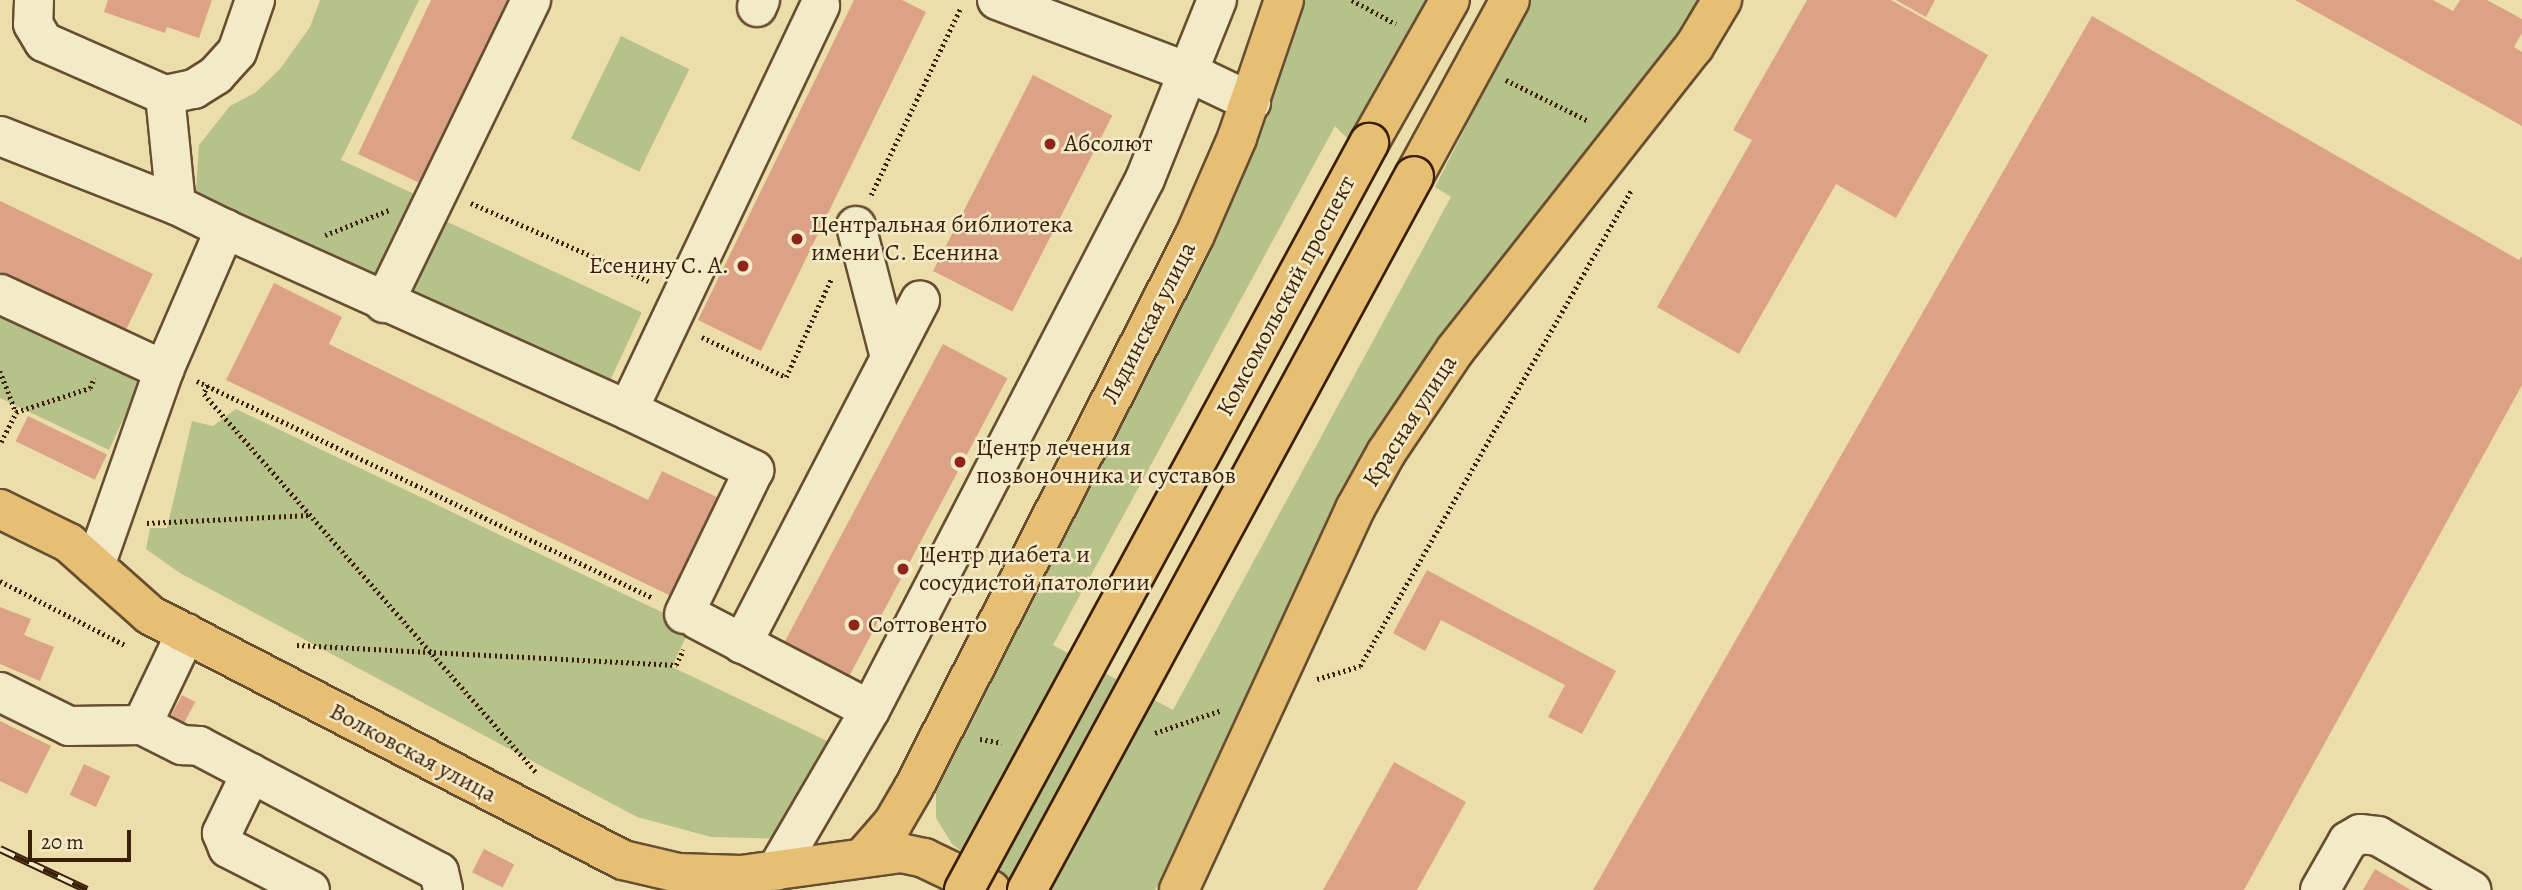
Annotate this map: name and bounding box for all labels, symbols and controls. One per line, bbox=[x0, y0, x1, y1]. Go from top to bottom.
place label: Абсолют bbox=[1064, 130, 1153, 158]
marker: Абсолют bbox=[1042, 136, 1058, 152]
street label: Комсомольский проспект bbox=[1210, 171, 1362, 421]
place label: Центральная библиотека имени С. Есенина bbox=[811, 211, 1073, 267]
marker: Центральная библиотека имени С. Есенина bbox=[789, 231, 805, 247]
street label: Лядинская улица bbox=[1096, 237, 1202, 409]
place label: Есенину С. А. bbox=[588, 252, 729, 280]
marker: Есенину С. А. bbox=[735, 258, 751, 274]
street label: Красная улица bbox=[1357, 350, 1463, 492]
place label: Центр лечения позвоночника и суставов bbox=[976, 434, 1236, 490]
marker: Центр лечения позвоночника и суставов bbox=[950, 452, 970, 472]
place label: Центр диабета и сосудистой патологии bbox=[919, 541, 1150, 597]
marker: Центр диабета и сосудистой патологии bbox=[893, 559, 913, 579]
place label: Соттовенто bbox=[868, 611, 987, 639]
marker: Соттовенто bbox=[846, 617, 862, 633]
street label: Волковская улица bbox=[325, 697, 501, 809]
scale bar bbox=[32, 816, 135, 860]
text: 20 m bbox=[41, 828, 84, 856]

